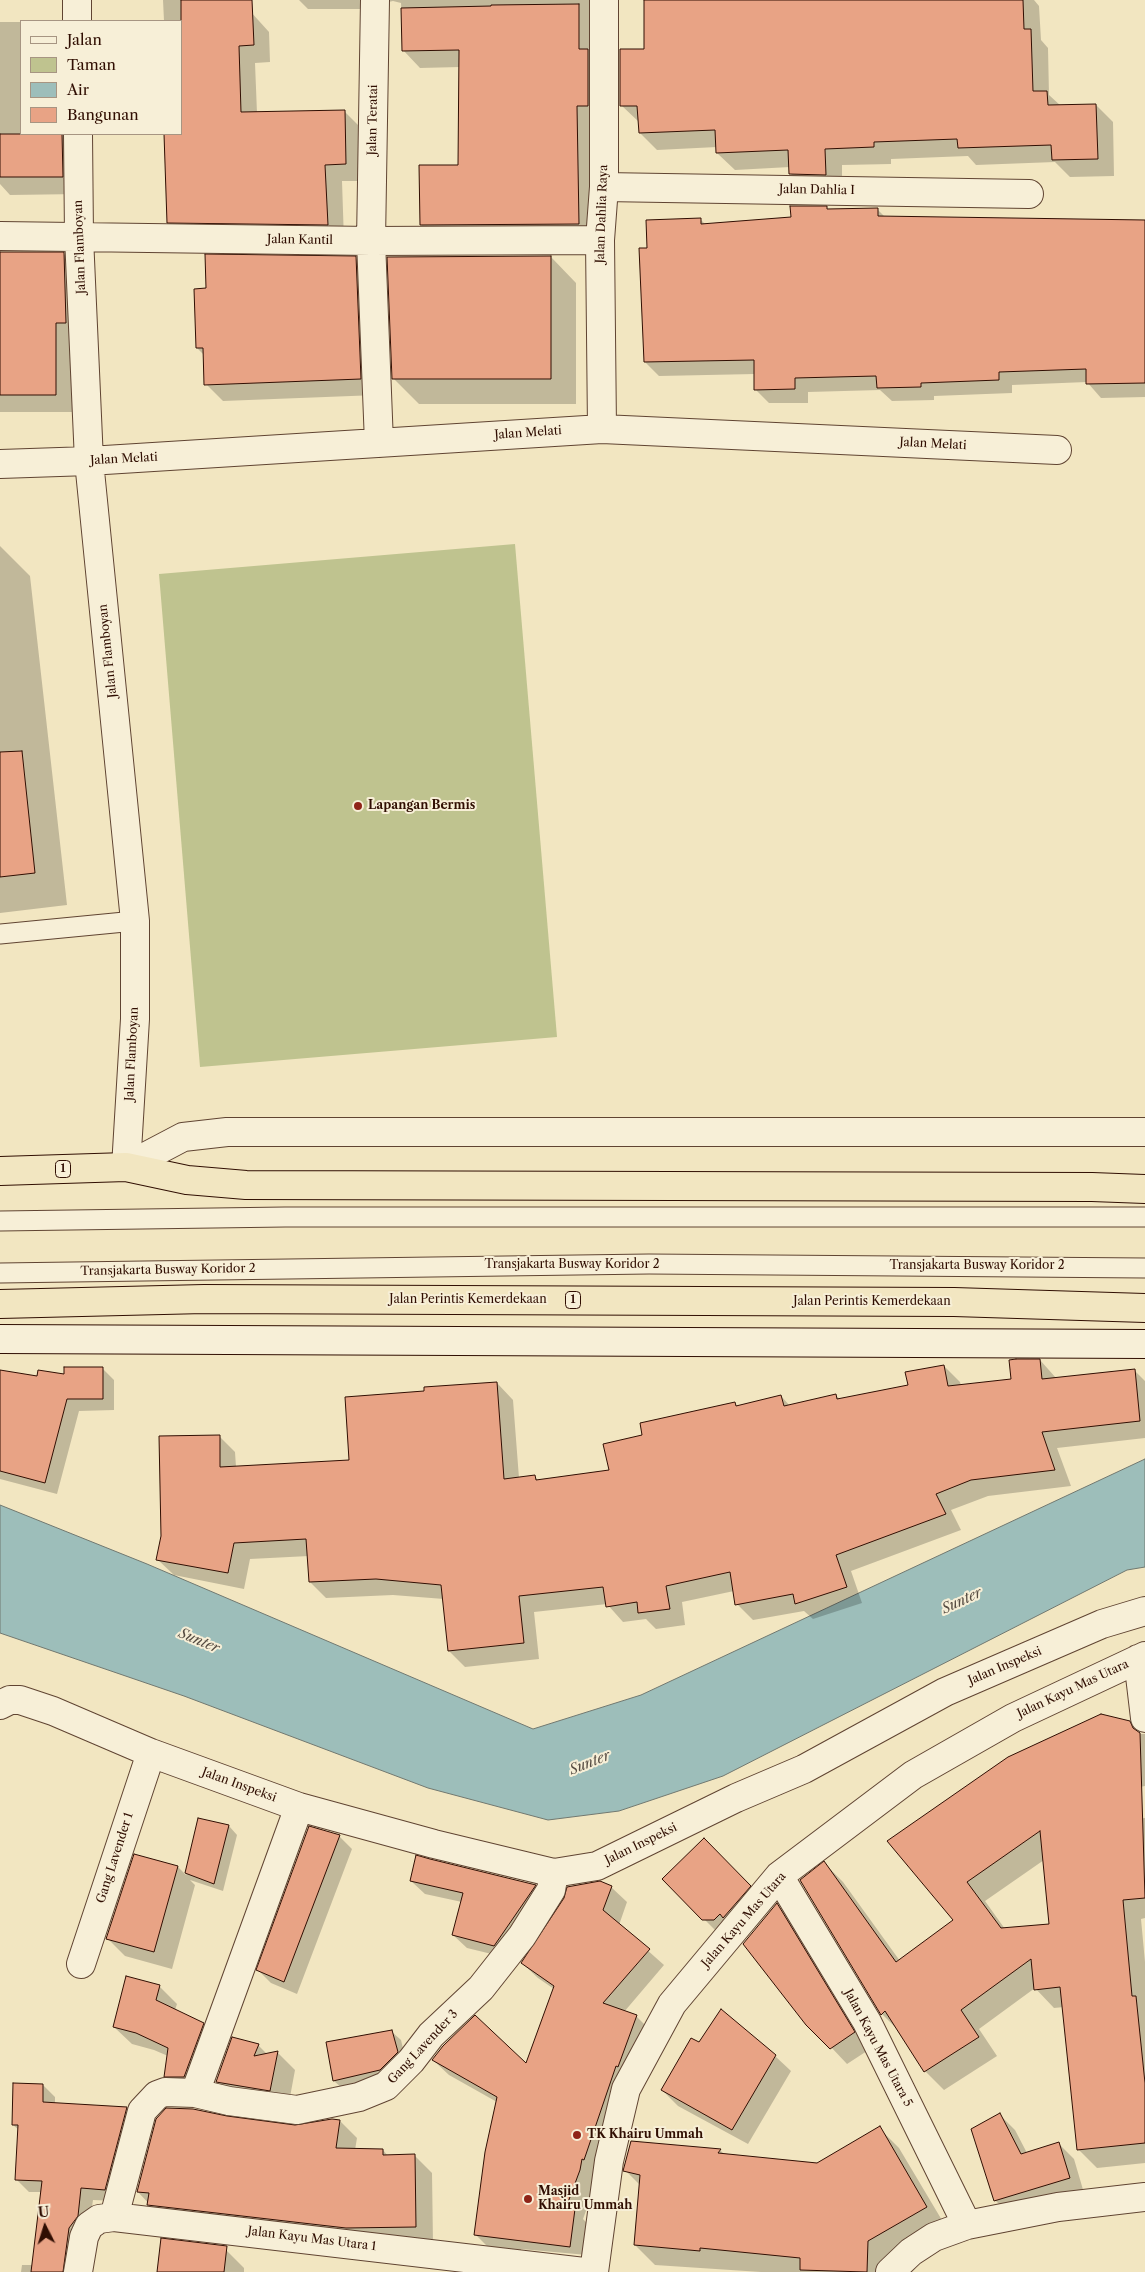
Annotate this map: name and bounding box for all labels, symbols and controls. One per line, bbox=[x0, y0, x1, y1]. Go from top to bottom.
legend bbox=[20, 20, 182, 135]
text: Jalan bbox=[67, 30, 102, 49]
text: Taman bbox=[67, 55, 116, 74]
text: Air bbox=[67, 80, 89, 99]
street label: Jalan Teratai bbox=[365, 84, 381, 156]
text: Bangunan bbox=[67, 105, 139, 124]
street label: Jalan Dahlia Raya bbox=[593, 164, 611, 264]
street label: Jalan Dahlia I bbox=[779, 182, 855, 198]
street label: Jalan Flamboyan bbox=[71, 200, 89, 294]
street label: Jalan Kantil bbox=[267, 232, 333, 248]
street label: Jalan Melati bbox=[494, 423, 562, 443]
street label: Jalan Melati bbox=[899, 435, 967, 453]
street label: Jalan Melati bbox=[90, 450, 158, 468]
street label: Jalan Flamboyan bbox=[96, 603, 120, 699]
place label: Lapangan Bermis bbox=[368, 799, 475, 813]
marker: Lapangan Bermis bbox=[352, 800, 364, 812]
street label: Jalan Flamboyan bbox=[122, 1007, 142, 1101]
road number: 1 bbox=[56, 1160, 70, 1178]
street label: Transjakarta Busway Koridor 2 bbox=[484, 1258, 660, 1272]
street label: Transjakarta Busway Koridor 2 bbox=[889, 1259, 1065, 1273]
street label: Transjakarta Busway Koridor 2 bbox=[80, 1261, 256, 1279]
road number: 1 bbox=[566, 1292, 580, 1308]
street label: Jalan Perintis Kemerdekaan bbox=[389, 1293, 547, 1307]
street label: Jalan Perintis Kemerdekaan bbox=[793, 1295, 951, 1309]
water label: Sunter bbox=[939, 1584, 985, 1618]
water label: Sunter bbox=[176, 1625, 222, 1657]
street label: Jalan Inspeksi bbox=[966, 1644, 1044, 1688]
street label: Jalan Kayu Mas Utara bbox=[1015, 1657, 1131, 1721]
water label: Sunter bbox=[567, 1747, 613, 1779]
street label: Jalan Inspeksi bbox=[200, 1765, 278, 1805]
street label: Gang Lavender 1 bbox=[94, 1811, 136, 1905]
street label: Jalan Inspeksi bbox=[603, 1820, 679, 1868]
street label: Jalan Kayu Mas Utara bbox=[699, 1870, 789, 1970]
street label: Jalan Kayu Mas Utara 5 bbox=[841, 1987, 915, 2109]
street label: Gang Lavender 3 bbox=[385, 2007, 461, 2087]
place label: TK Khairu Ummah bbox=[587, 2128, 703, 2142]
marker: TK Khairu Ummah bbox=[571, 2129, 583, 2141]
place label: Masjid Khairu Ummah bbox=[538, 2185, 632, 2213]
marker: Masjid Khairu Ummah bbox=[522, 2193, 534, 2205]
north arrow bbox=[20, 2202, 70, 2252]
text: U bbox=[37, 2203, 50, 2222]
street label: Jalan Kayu Mas Utara 1 bbox=[247, 2224, 377, 2254]

